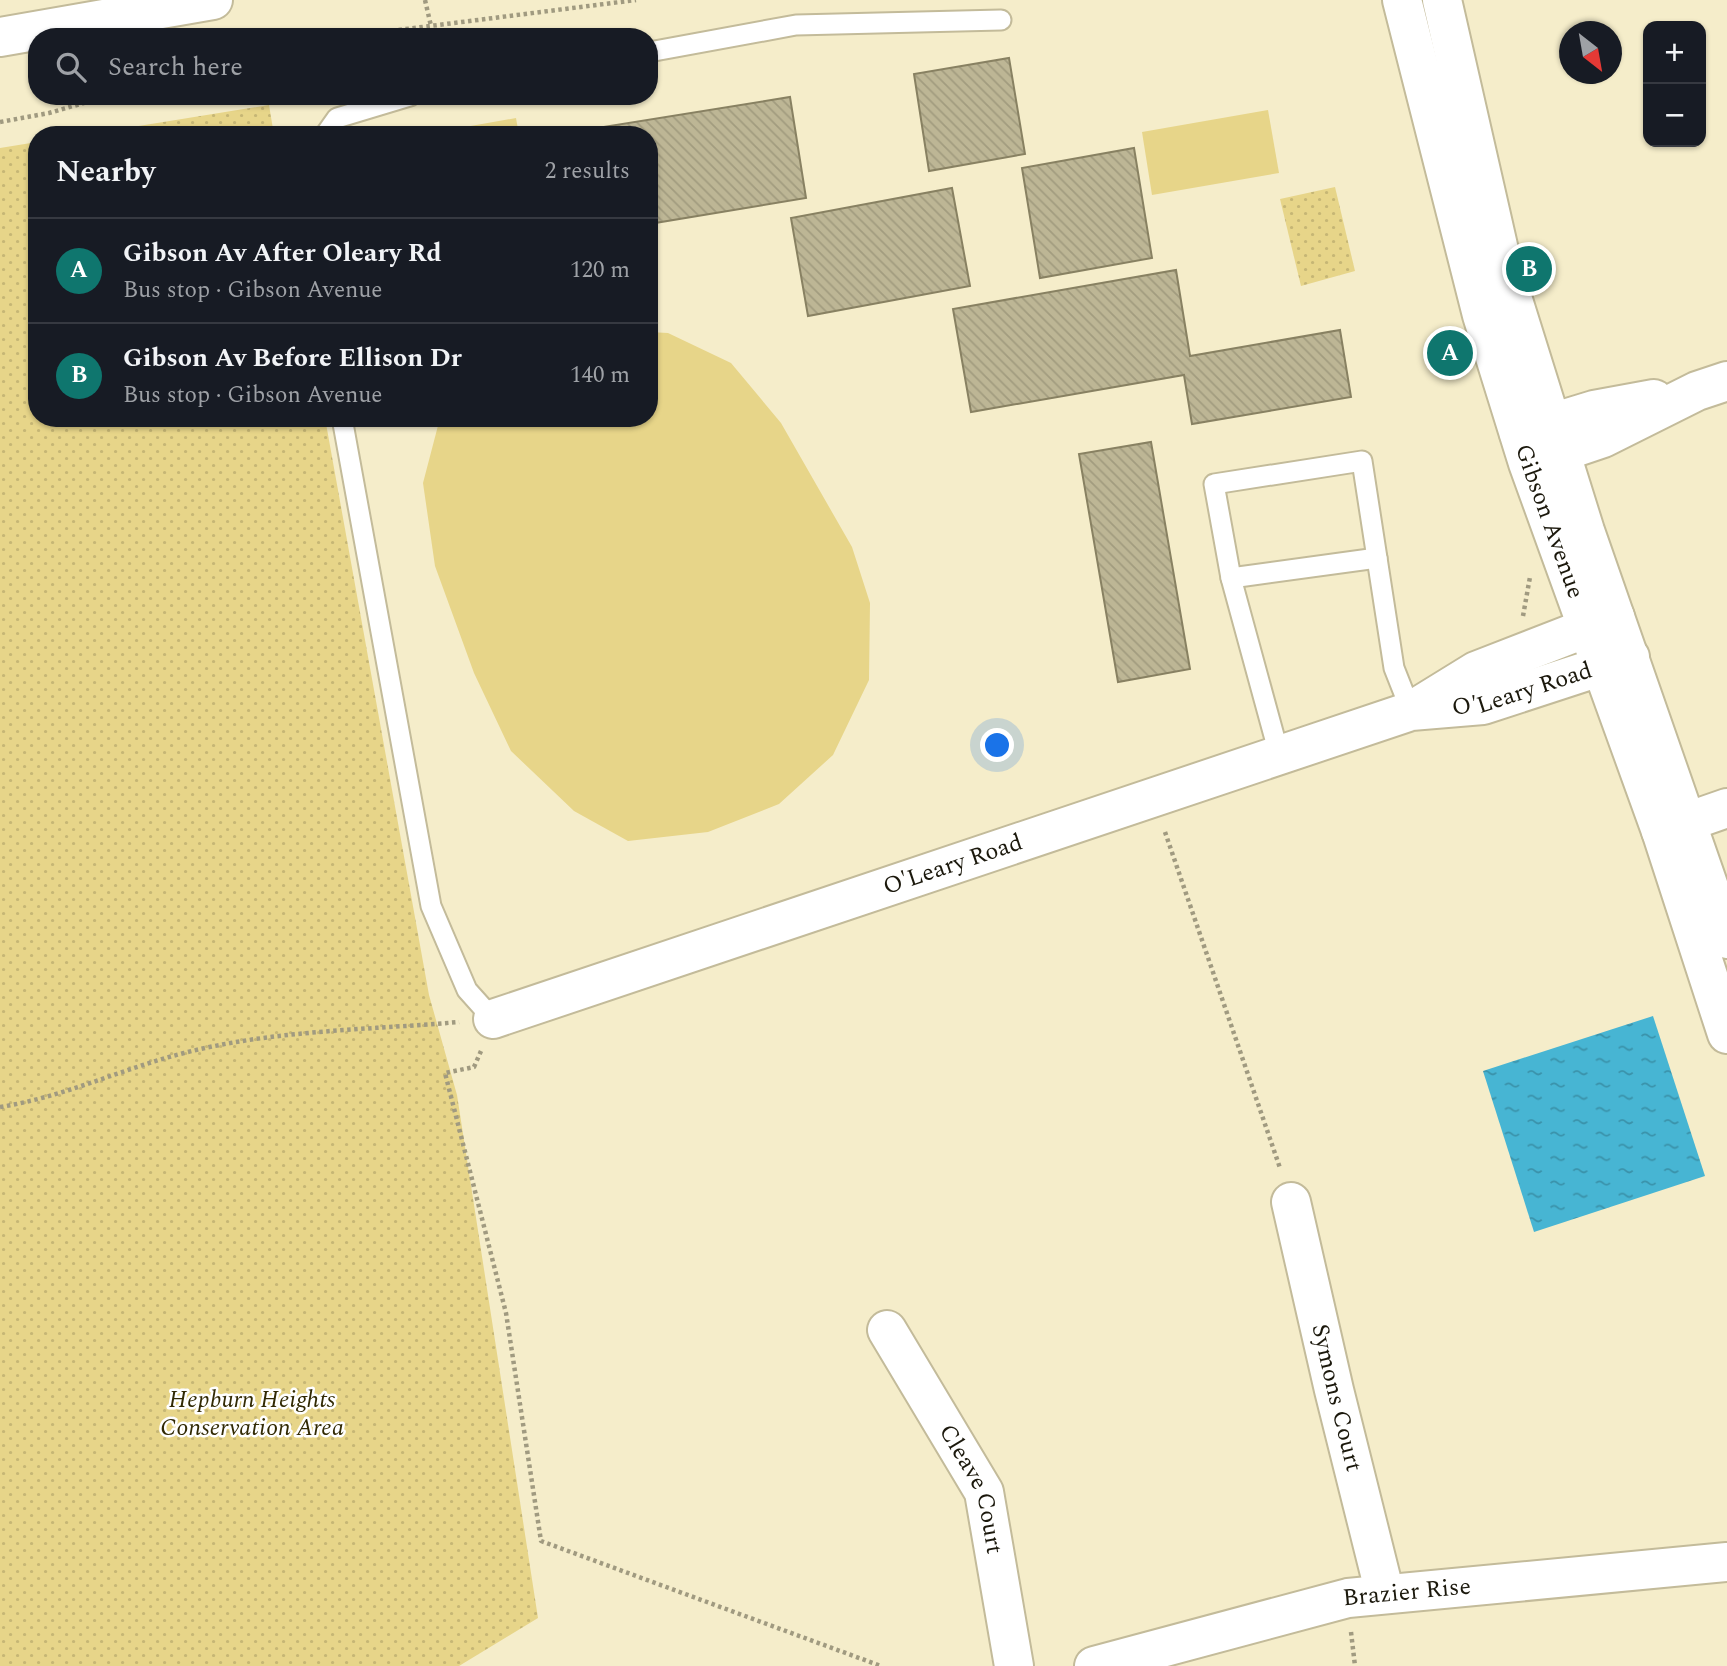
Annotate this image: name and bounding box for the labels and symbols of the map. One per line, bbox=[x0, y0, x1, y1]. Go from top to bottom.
north arrow bbox=[1559, 21, 1622, 84]
pin: B bbox=[1506, 243, 1552, 295]
pin: A bbox=[1427, 327, 1473, 379]
street label: Gibson Avenue bbox=[1505, 440, 1594, 604]
street label: O'Leary Road bbox=[1450, 652, 1597, 726]
your location bbox=[980, 728, 1014, 762]
street label: O'Leary Road bbox=[878, 825, 1027, 905]
street label: Symons Court bbox=[1301, 1321, 1372, 1475]
park label: Hepburn Heights Conservation Area bbox=[160, 1382, 344, 1446]
street label: Cleave Court bbox=[929, 1417, 1012, 1557]
street label: Brazier Rise bbox=[1341, 1568, 1473, 1616]

